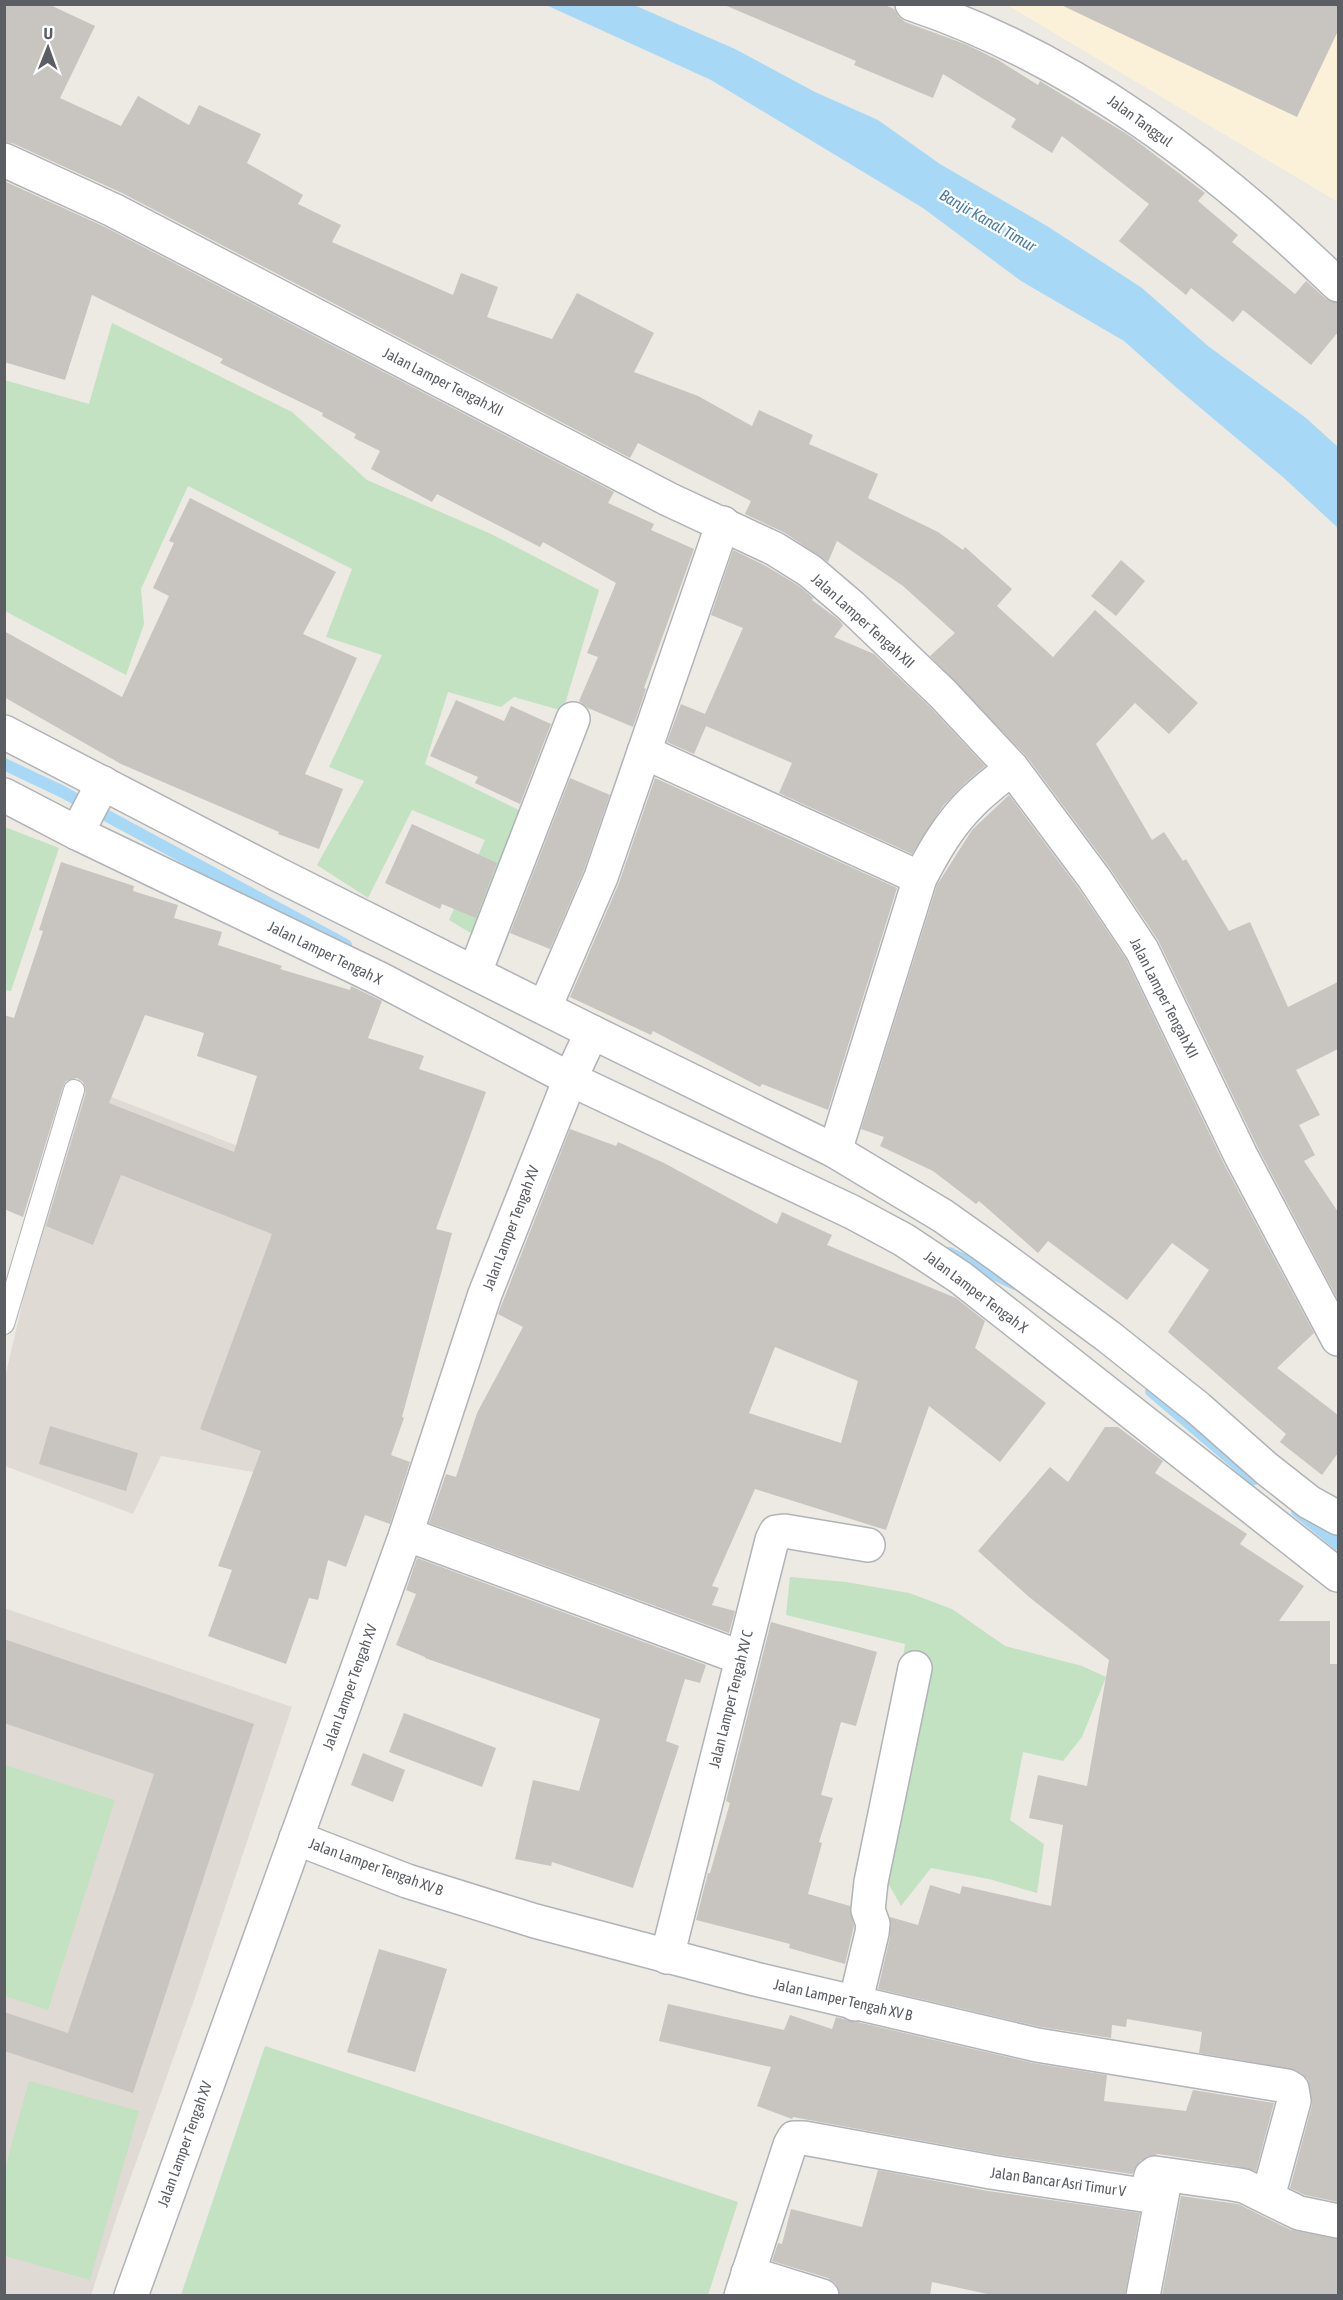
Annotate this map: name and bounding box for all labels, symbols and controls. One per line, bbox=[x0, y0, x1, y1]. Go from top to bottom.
north arrow bbox=[18, 18, 78, 78]
text: U bbox=[43, 24, 53, 42]
street label: Jalan Tanggul bbox=[1105, 91, 1176, 150]
water label: Banjir Kanal Timur bbox=[936, 185, 1040, 256]
street label: Jalan Lamper Tengah XII bbox=[380, 344, 506, 419]
street label: Jalan Lamper Tengah XII bbox=[808, 570, 918, 671]
street label: Jalan Lamper Tengah X bbox=[265, 918, 385, 988]
street label: Jalan Lamper Tengah XII bbox=[1127, 935, 1202, 1061]
street label: Jalan Lamper Tengah XV bbox=[479, 1162, 542, 1293]
street label: Jalan Lamper Tengah X bbox=[921, 1247, 1032, 1336]
street label: Jalan Lamper Tengah XV bbox=[319, 1621, 380, 1752]
street label: Jalan Lamper Tengah XV C bbox=[705, 1628, 756, 1769]
street label: Jalan Lamper Tengah XV B bbox=[307, 1834, 446, 1899]
street label: Jalan Lamper Tengah XV B bbox=[772, 1975, 914, 2024]
street label: Jalan Lamper Tengah XV bbox=[154, 2078, 215, 2209]
street label: Jalan Bancar Asri Timur V bbox=[989, 2164, 1128, 2200]

